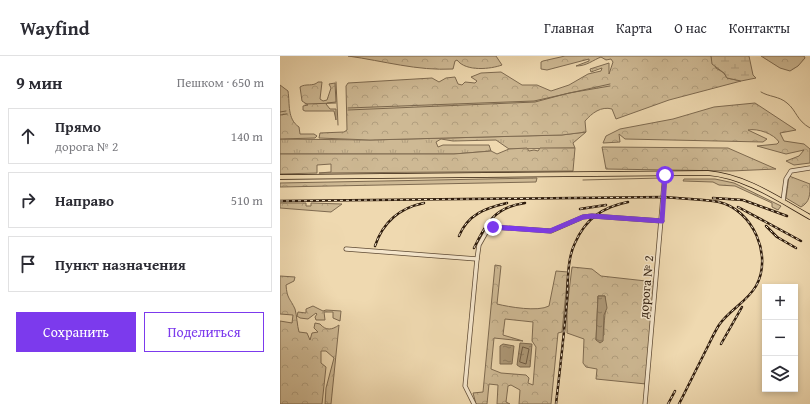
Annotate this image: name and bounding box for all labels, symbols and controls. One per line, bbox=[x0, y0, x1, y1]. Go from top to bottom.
text: Wayfind bbox=[20, 14, 90, 42]
text: Главная bbox=[544, 18, 594, 38]
text: Карта bbox=[616, 18, 652, 38]
text: О нас bbox=[674, 18, 707, 38]
text: Контакты bbox=[729, 18, 790, 38]
text: 9 мин bbox=[16, 70, 62, 95]
text: Пешком · 650 m bbox=[177, 73, 264, 92]
text: Прямо bbox=[55, 116, 101, 137]
icon: ahead bbox=[17, 125, 39, 147]
text: 140 m bbox=[231, 127, 263, 146]
text: дорога № 2 bbox=[55, 137, 118, 156]
route start bbox=[656, 166, 674, 184]
icon: right bbox=[17, 189, 39, 211]
text: Направо bbox=[55, 190, 114, 211]
text: 510 m bbox=[231, 191, 263, 210]
route end bbox=[484, 218, 502, 236]
icon: arrive bbox=[17, 253, 39, 275]
text: Пункт назначения bbox=[55, 254, 186, 275]
street label: дорога № 2 bbox=[634, 255, 658, 319]
map controls bbox=[762, 284, 798, 392]
button: + bbox=[762, 284, 798, 320]
button: Сохранить bbox=[16, 312, 136, 352]
button: Поделиться bbox=[144, 312, 264, 352]
button: − bbox=[762, 320, 798, 356]
button: layers bbox=[762, 356, 798, 392]

